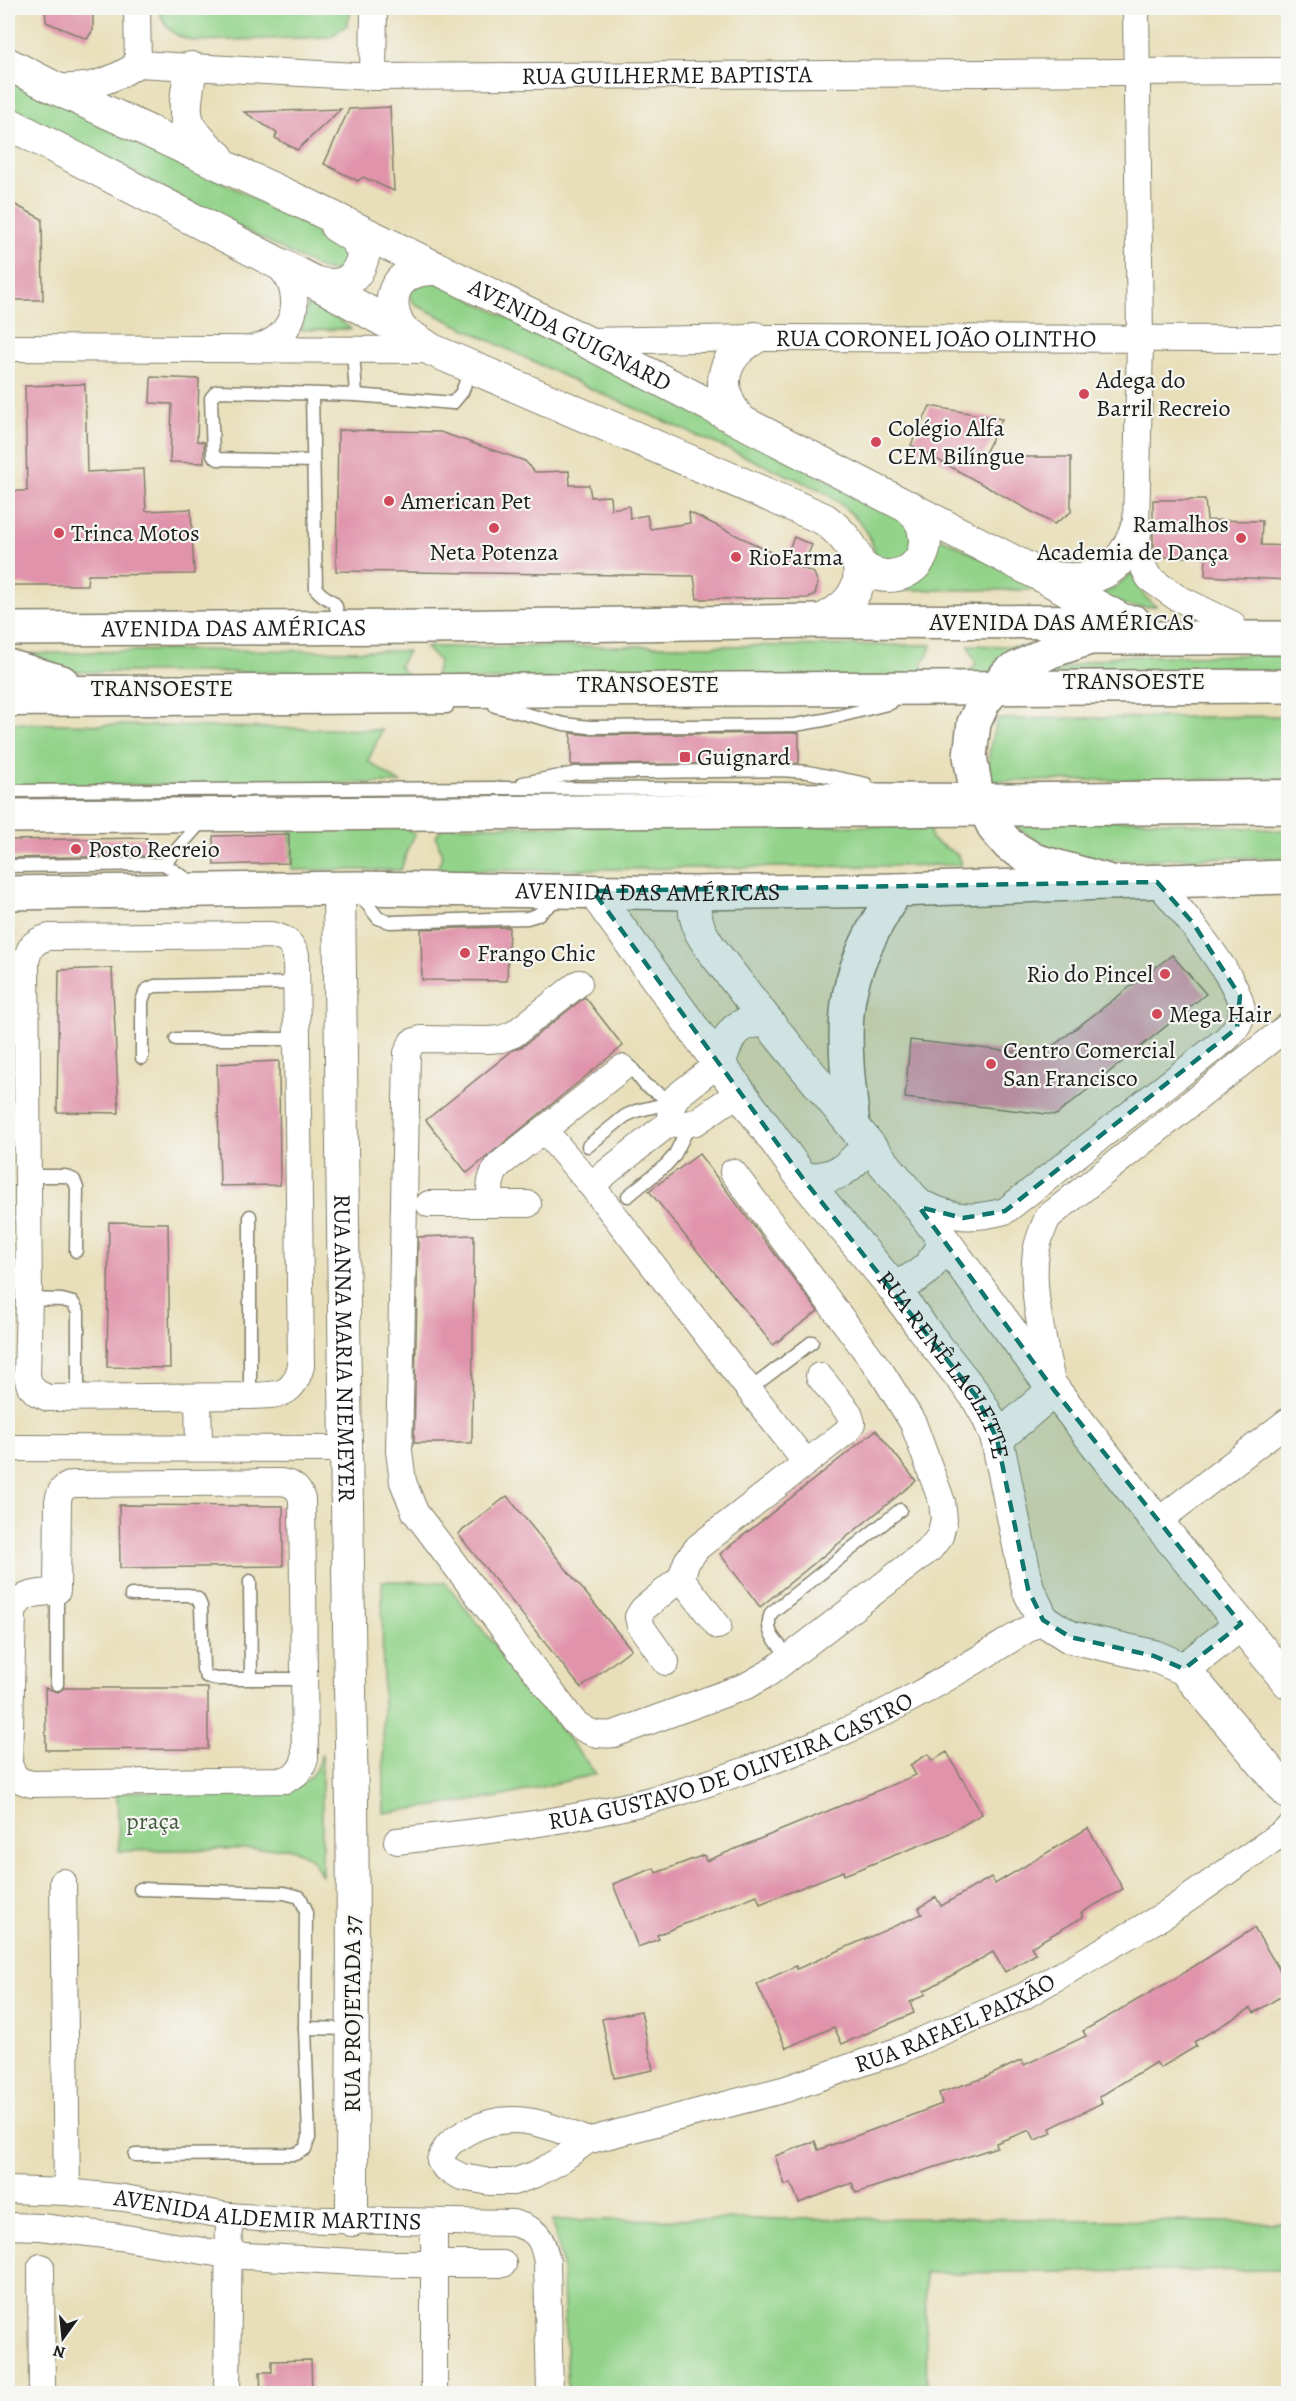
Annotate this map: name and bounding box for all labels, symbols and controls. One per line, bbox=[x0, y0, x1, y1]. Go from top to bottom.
street label: RUA GUILHERME BAPTISTA bbox=[521, 58, 813, 92]
street label: AVENIDA GUIGNARD bbox=[463, 270, 677, 399]
street label: RUA CORONEL JOÃO OLINTHO bbox=[776, 322, 1096, 355]
place label: Adega do Barril Recreio bbox=[1095, 364, 1231, 424]
marker: Adega do Barril Recreio bbox=[1077, 387, 1091, 401]
place label: Colégio Alfa CEM Bilíngue bbox=[888, 412, 1025, 472]
marker: Colégio Alfa CEM Bilíngue bbox=[869, 435, 883, 449]
place label: American Pet bbox=[400, 485, 531, 517]
marker: American Pet bbox=[382, 494, 396, 508]
place label: Ramalhos Academia de Dança bbox=[1036, 508, 1230, 568]
place label: Trinca Motos bbox=[71, 517, 200, 549]
marker: Neta Potenza bbox=[487, 521, 501, 535]
marker: Trinca Motos bbox=[52, 526, 66, 540]
marker: Ramalhos Academia de Dança bbox=[1234, 531, 1248, 545]
place label: Neta Potenza bbox=[429, 536, 560, 568]
place label: RioFarma bbox=[748, 541, 844, 573]
marker: RioFarma bbox=[729, 550, 743, 564]
street label: AVENIDA DAS AMÉRICAS bbox=[929, 606, 1194, 638]
street label: AVENIDA DAS AMÉRICAS bbox=[100, 611, 367, 645]
street label: TRANSOESTE bbox=[1063, 665, 1205, 697]
street label: TRANSOESTE bbox=[577, 668, 719, 700]
street label: TRANSOESTE bbox=[91, 672, 233, 704]
place label: Guignard bbox=[697, 741, 791, 773]
marker: Guignard bbox=[678, 750, 692, 764]
place label: Posto Recreio bbox=[88, 833, 220, 865]
marker: Posto Recreio bbox=[69, 842, 83, 856]
street label: AVENIDA DAS AMÉRICAS bbox=[514, 874, 781, 909]
place label: Frango Chic bbox=[477, 937, 596, 969]
marker: Frango Chic bbox=[458, 946, 472, 960]
place label: Rio do Pincel bbox=[1026, 958, 1153, 990]
marker: Rio do Pincel bbox=[1158, 967, 1172, 981]
place label: Mega Hair bbox=[1169, 998, 1272, 1030]
marker: Mega Hair bbox=[1150, 1007, 1164, 1021]
place label: Centro Comercial San Francisco bbox=[1003, 1034, 1175, 1094]
marker: Centro Comercial San Francisco bbox=[984, 1057, 998, 1071]
street label: RUA ANNA MARIA NIEMEYER bbox=[326, 1194, 363, 1503]
street label: RUA RENÊ LACLETTE bbox=[870, 1264, 1017, 1462]
street label: RUA GUSTAVO DE OLIVEIRA CASTRO bbox=[546, 1684, 919, 1837]
park label: praça bbox=[126, 1805, 181, 1837]
street label: RUA PROJETADA 37 bbox=[336, 1915, 368, 2113]
street label: RUA RAFAEL PAIXÃO bbox=[850, 1965, 1061, 2080]
street label: AVENIDA ALDEMIR MARTINS bbox=[111, 2181, 422, 2237]
north arrow bbox=[33, 2308, 93, 2368]
text: N bbox=[51, 2339, 68, 2364]

